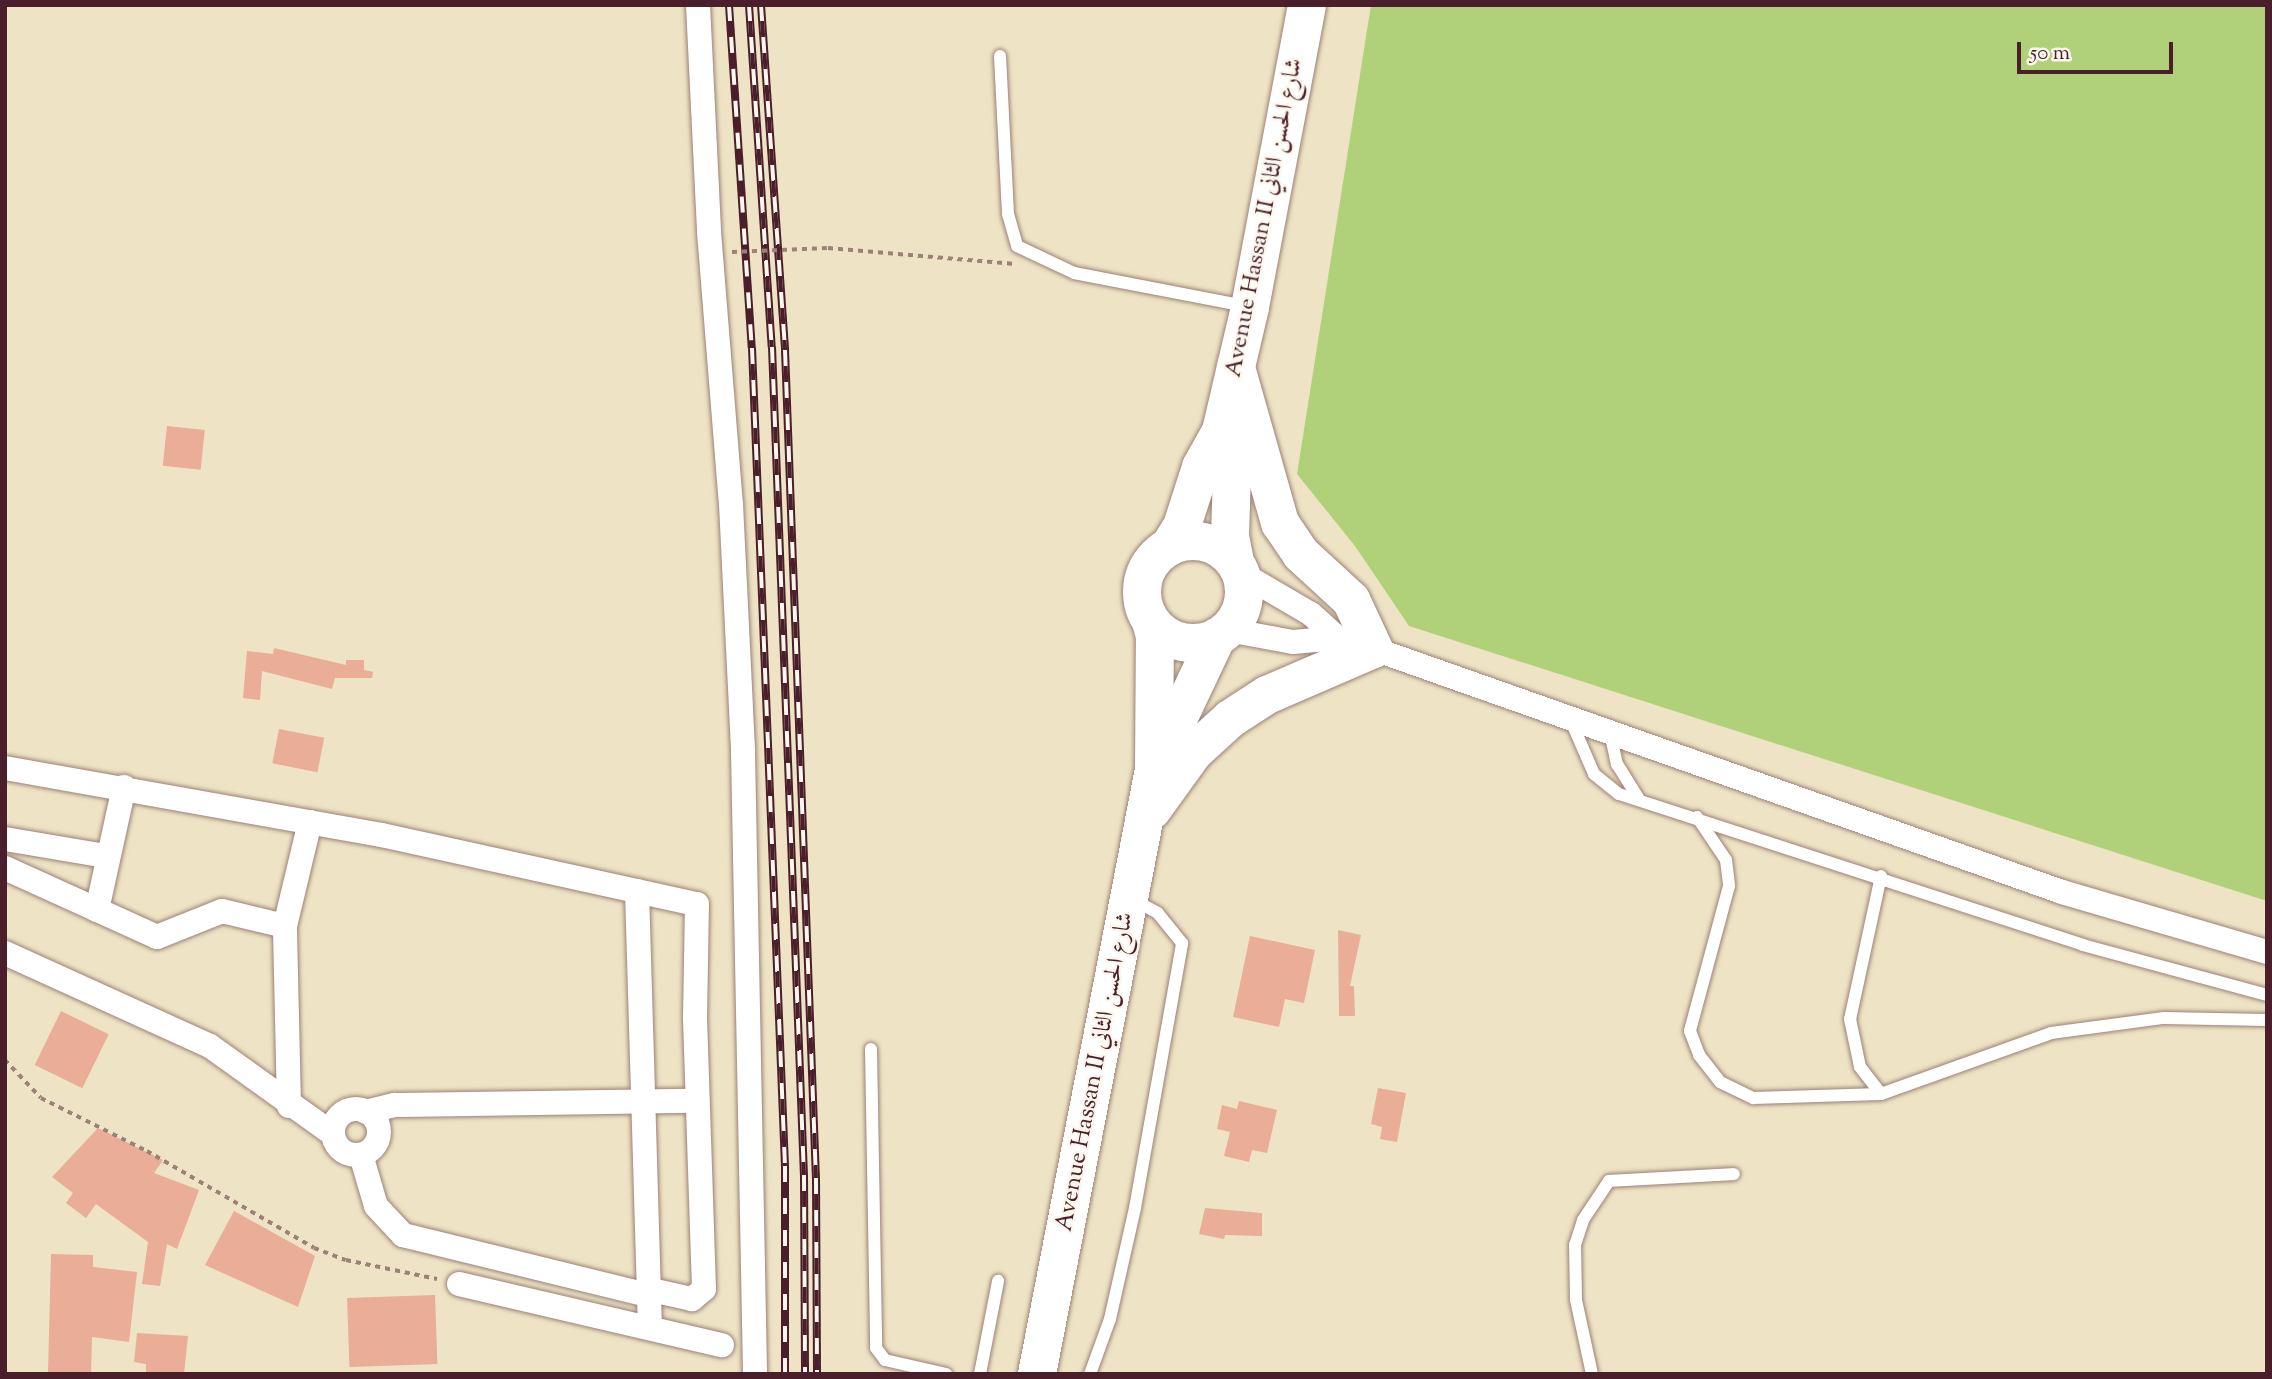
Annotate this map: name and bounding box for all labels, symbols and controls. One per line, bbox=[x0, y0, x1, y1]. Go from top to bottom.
scale bar bbox=[2020, 28, 2176, 72]
text: 50 m bbox=[2030, 39, 2070, 69]
street label: Avenue Hassan II شارع الحسن الثاني bbox=[1220, 56, 1310, 380]
street label: Avenue Hassan II شارع الحسن الثاني bbox=[1051, 910, 1141, 1234]

